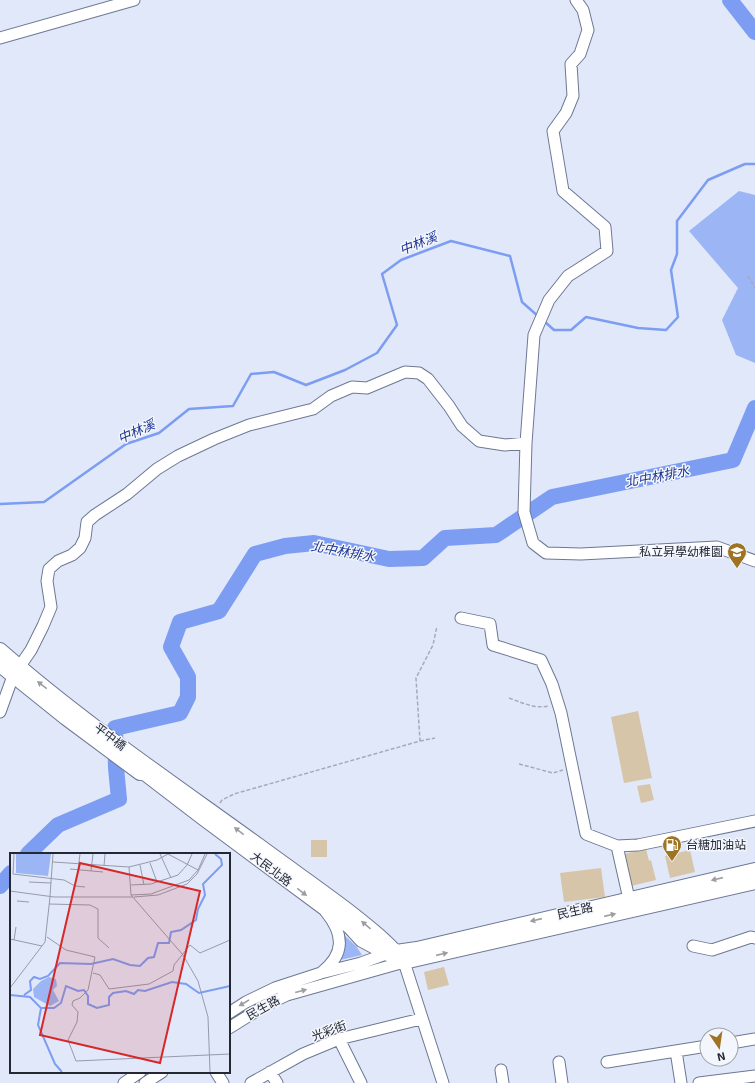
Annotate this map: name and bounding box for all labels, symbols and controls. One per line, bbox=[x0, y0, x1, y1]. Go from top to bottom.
water label: 中林溪 bbox=[397, 228, 441, 258]
water label: 中林溪 bbox=[115, 415, 159, 446]
water label: 北中林排水 bbox=[624, 462, 691, 490]
water label: 北中林排水 bbox=[310, 537, 377, 565]
school or university icon: 私立昇學幼稚園 bbox=[726, 541, 748, 569]
place label: 私立昇學幼稚園 bbox=[639, 544, 723, 558]
one-way arrow bbox=[37, 681, 48, 690]
street label: 平中橋 bbox=[92, 720, 129, 753]
one-way arrow bbox=[234, 827, 245, 836]
fuel station icon: 台糖加油站 bbox=[661, 834, 683, 862]
place label: 台糖加油站 bbox=[686, 837, 746, 851]
street label: 大民北路 bbox=[248, 848, 295, 888]
inset map bbox=[10, 853, 230, 1073]
one-way arrow bbox=[711, 876, 723, 882]
one-way arrow bbox=[296, 888, 307, 896]
street label: 民生路 bbox=[556, 899, 594, 921]
one-way arrow bbox=[604, 912, 616, 918]
one-way arrow bbox=[529, 918, 542, 924]
one-way arrow bbox=[361, 921, 372, 930]
one-way arrow bbox=[436, 950, 448, 956]
one-way arrow bbox=[294, 988, 307, 994]
street label: 民生路 bbox=[243, 992, 282, 1022]
one-way arrow bbox=[238, 1000, 250, 1007]
street label: 光彩街 bbox=[309, 1017, 348, 1043]
north arrow bbox=[699, 1027, 739, 1067]
text: N bbox=[716, 1050, 727, 1064]

